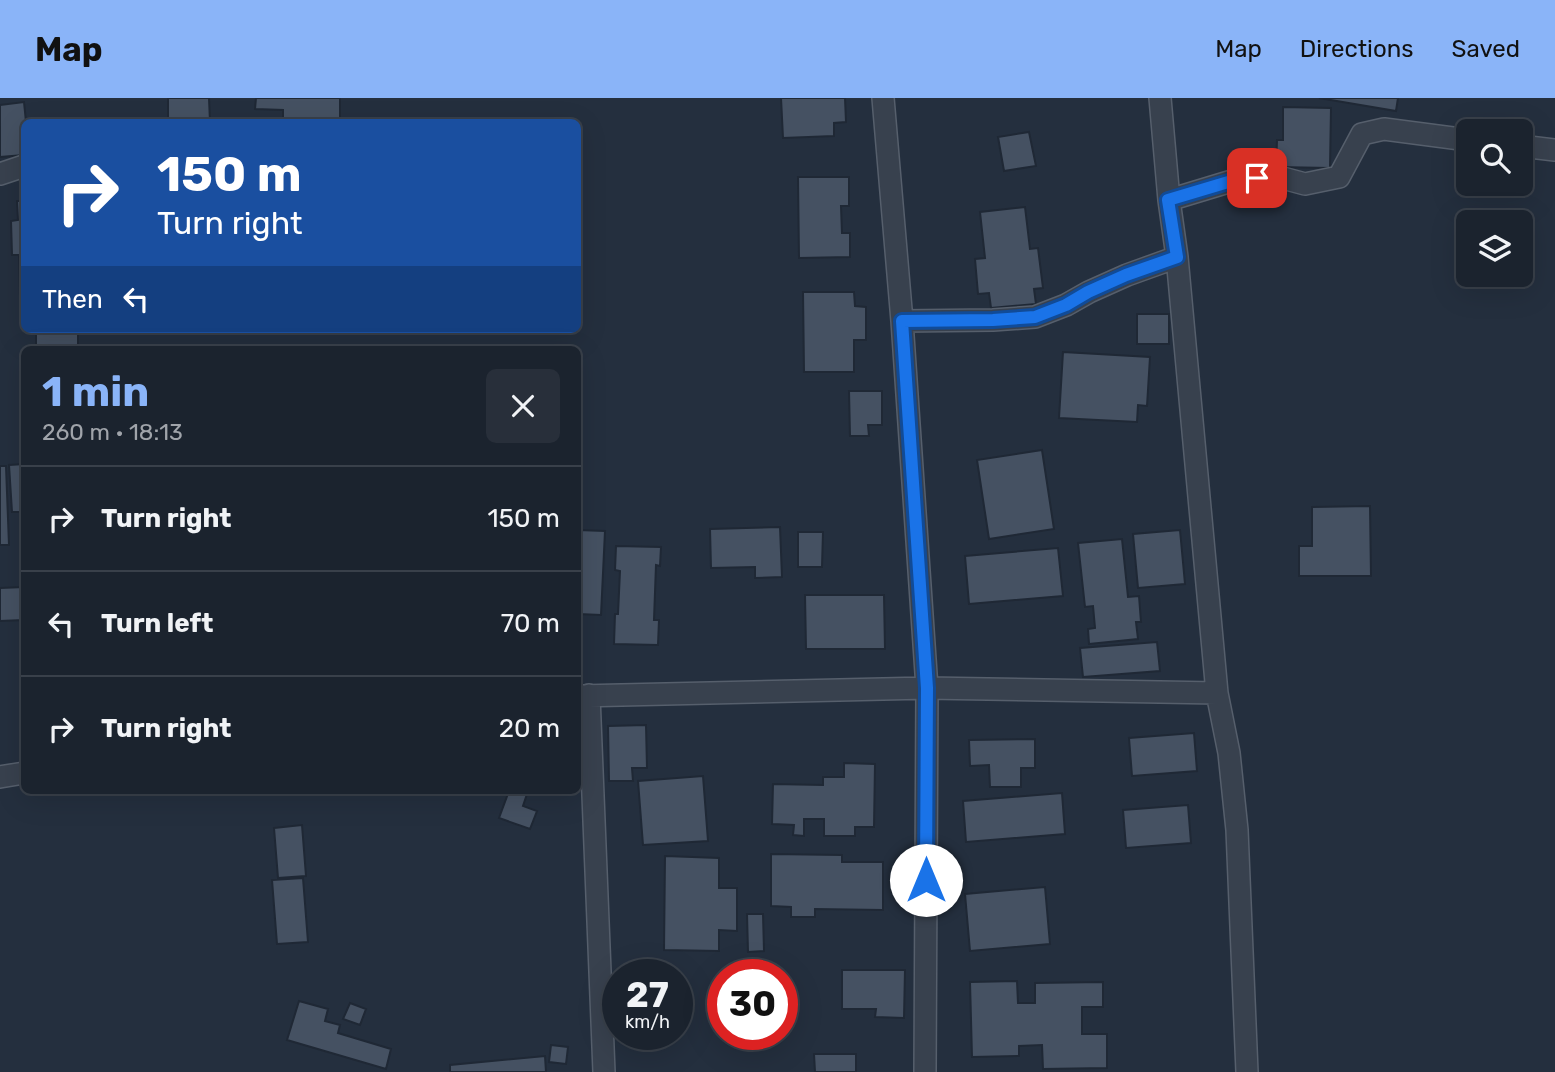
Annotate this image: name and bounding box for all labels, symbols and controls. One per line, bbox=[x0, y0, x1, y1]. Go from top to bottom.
text: Map bbox=[35, 30, 103, 69]
text: Map bbox=[1215, 35, 1262, 63]
text: Directions bbox=[1300, 35, 1413, 63]
text: Saved bbox=[1451, 35, 1520, 63]
map controls bbox=[1456, 119, 1533, 287]
button: search bbox=[1456, 119, 1533, 196]
text: 150 m bbox=[157, 145, 302, 203]
icon: right bbox=[42, 147, 133, 238]
pin bbox=[1227, 148, 1287, 208]
icon: arrive bbox=[1238, 159, 1276, 197]
text: Turn right bbox=[157, 204, 302, 242]
button: layers bbox=[1456, 210, 1533, 287]
icon: left bbox=[117, 280, 155, 318]
text: Then bbox=[42, 284, 103, 315]
text: 1 min bbox=[42, 367, 149, 417]
button: close bbox=[486, 369, 560, 443]
text: 260 m · 18:13 bbox=[42, 418, 183, 446]
icon: right bbox=[42, 500, 80, 538]
text: Turn right bbox=[101, 503, 231, 534]
text: 150 m bbox=[487, 503, 560, 534]
icon: left bbox=[42, 605, 80, 643]
text: Turn left bbox=[101, 608, 213, 639]
text: 70 m bbox=[501, 608, 560, 639]
icon: right bbox=[42, 710, 80, 748]
text: Turn right bbox=[101, 713, 231, 744]
text: 20 m bbox=[499, 713, 560, 744]
position arrow bbox=[889, 843, 963, 917]
speed limit sign: 30 bbox=[707, 959, 798, 1050]
text: 27 bbox=[626, 974, 669, 1016]
text: km/h bbox=[625, 1011, 670, 1033]

